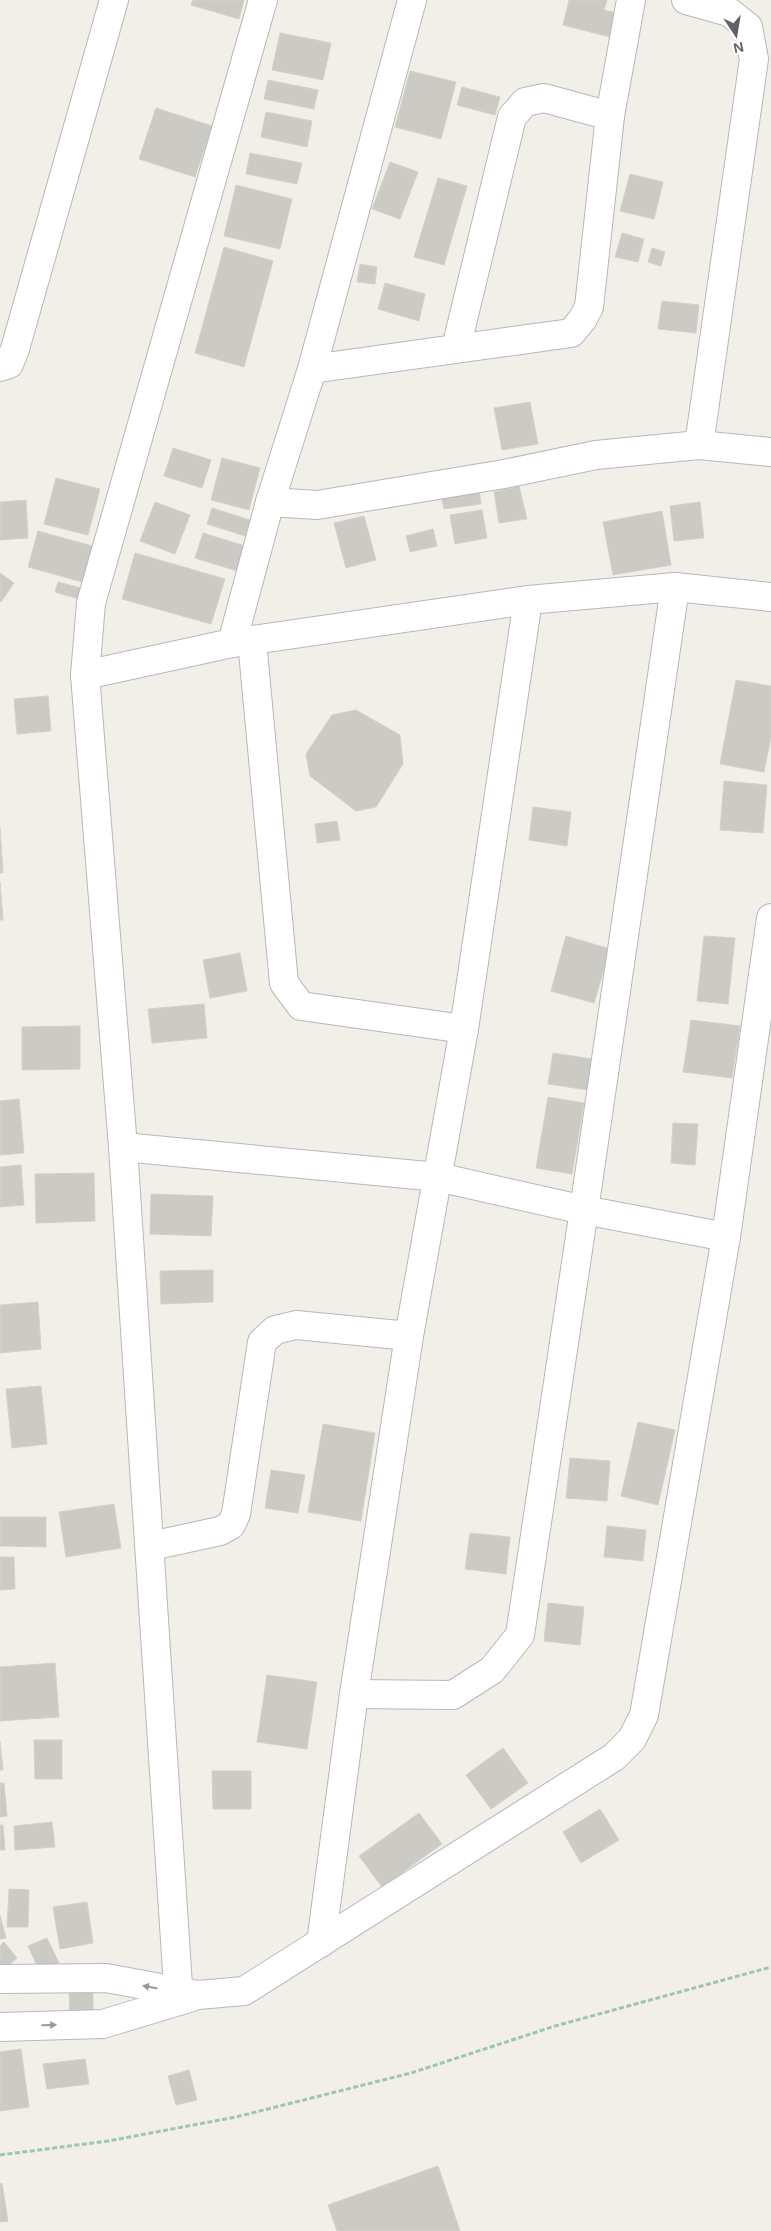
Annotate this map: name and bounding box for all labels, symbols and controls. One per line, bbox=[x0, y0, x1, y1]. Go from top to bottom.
north arrow bbox=[711, 10, 761, 60]
text: N bbox=[732, 39, 745, 57]
one-way arrow bbox=[141, 1982, 157, 1990]
one-way arrow bbox=[41, 2021, 57, 2029]

